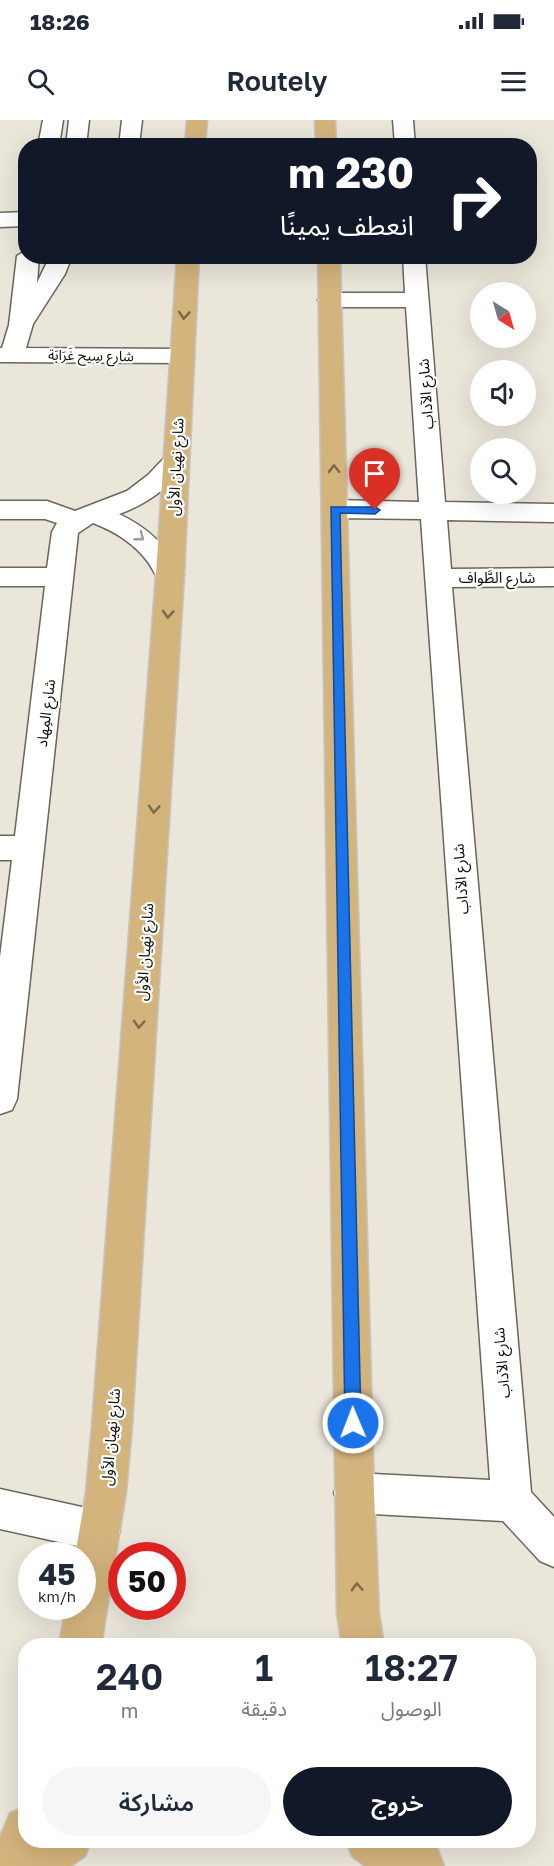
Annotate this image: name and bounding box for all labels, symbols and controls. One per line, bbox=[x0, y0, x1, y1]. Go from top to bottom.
text: 18:26 bbox=[30, 8, 90, 35]
icon: search bbox=[24, 65, 57, 98]
text: Routely bbox=[227, 65, 327, 97]
icon: menu bbox=[497, 65, 530, 98]
text: 230 m bbox=[288, 147, 414, 197]
icon: right bbox=[435, 162, 513, 240]
text: انعطف يمينًا bbox=[280, 209, 414, 241]
north arrow bbox=[470, 282, 536, 348]
map controls bbox=[470, 282, 536, 504]
one-way arrow bbox=[178, 310, 191, 319]
street label: شارع سِيح غَرَابَة bbox=[48, 346, 134, 367]
street label: شارع الآداب bbox=[414, 357, 440, 430]
button: sound bbox=[470, 360, 536, 426]
street label: شارع نهيان الأول bbox=[163, 417, 191, 517]
button: search bbox=[470, 438, 536, 504]
pin bbox=[349, 448, 400, 510]
icon: arrive bbox=[358, 457, 391, 490]
one-way arrow bbox=[328, 464, 340, 473]
one-way arrow bbox=[133, 529, 144, 540]
street label: شارع الطَّواف bbox=[459, 568, 535, 590]
one-way arrow bbox=[161, 610, 174, 619]
street label: شارع المِهاد bbox=[32, 678, 62, 748]
one-way arrow bbox=[148, 804, 161, 813]
street label: شارع الآداب bbox=[449, 842, 475, 915]
street label: شارع نهيان الأول bbox=[132, 902, 160, 1002]
one-way arrow bbox=[133, 1020, 146, 1029]
street label: شارع الآداب bbox=[489, 1326, 517, 1399]
street label: شارع نهيان الأول bbox=[97, 1387, 127, 1487]
position arrow bbox=[321, 1391, 385, 1455]
speed limit sign: 50 bbox=[108, 1542, 186, 1620]
text: 45 bbox=[38, 1556, 76, 1592]
one-way arrow bbox=[351, 1583, 363, 1592]
text: km/h bbox=[38, 1587, 76, 1605]
text: 1 bbox=[255, 1646, 273, 1689]
text: 18:27 bbox=[365, 1646, 458, 1689]
text: 240 bbox=[96, 1655, 163, 1698]
text: دقيقة bbox=[241, 1696, 287, 1720]
text: الوصول bbox=[381, 1696, 442, 1720]
text: m bbox=[121, 1698, 139, 1722]
button: مشاركة bbox=[42, 1767, 271, 1836]
button: خروج bbox=[283, 1767, 512, 1836]

